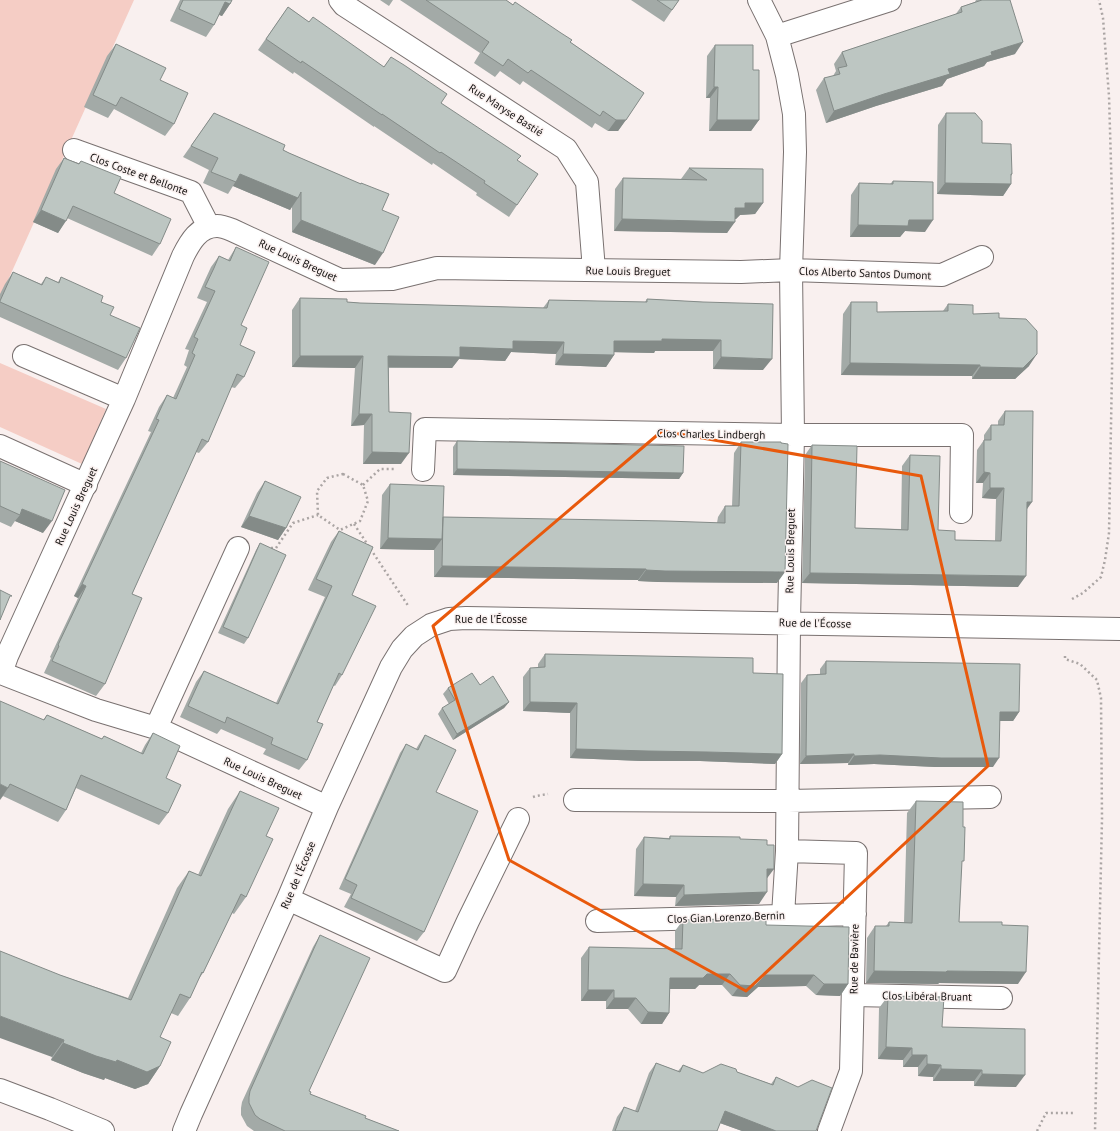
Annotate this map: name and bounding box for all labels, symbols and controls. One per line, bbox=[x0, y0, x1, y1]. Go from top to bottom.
street label: Rue Maryse Bastié bbox=[466, 81, 546, 139]
street label: Clos Coste et Bellonte bbox=[88, 150, 190, 198]
street label: Rue Louis Breguet bbox=[256, 236, 340, 284]
street label: Rue Louis Breguet bbox=[585, 263, 671, 279]
street label: Clos Alberto Santos Dumont bbox=[799, 264, 932, 282]
street label: Clos Charles Lindbergh bbox=[657, 426, 765, 442]
street label: Rue Louis Breguet bbox=[52, 464, 100, 548]
street label: Rue Louis Breguet bbox=[782, 508, 798, 594]
street label: Rue de l'Écosse bbox=[455, 612, 528, 626]
street label: Rue de l'Écosse bbox=[779, 615, 852, 631]
street label: Rue Louis Breguet bbox=[221, 754, 305, 802]
street label: Rue de l'Écosse bbox=[277, 839, 319, 911]
street label: Clos Gian Lorenzo Bernin bbox=[667, 908, 785, 926]
street label: Rue de Bavière bbox=[846, 923, 862, 994]
street label: Clos Libéral Bruant bbox=[882, 988, 972, 1004]

